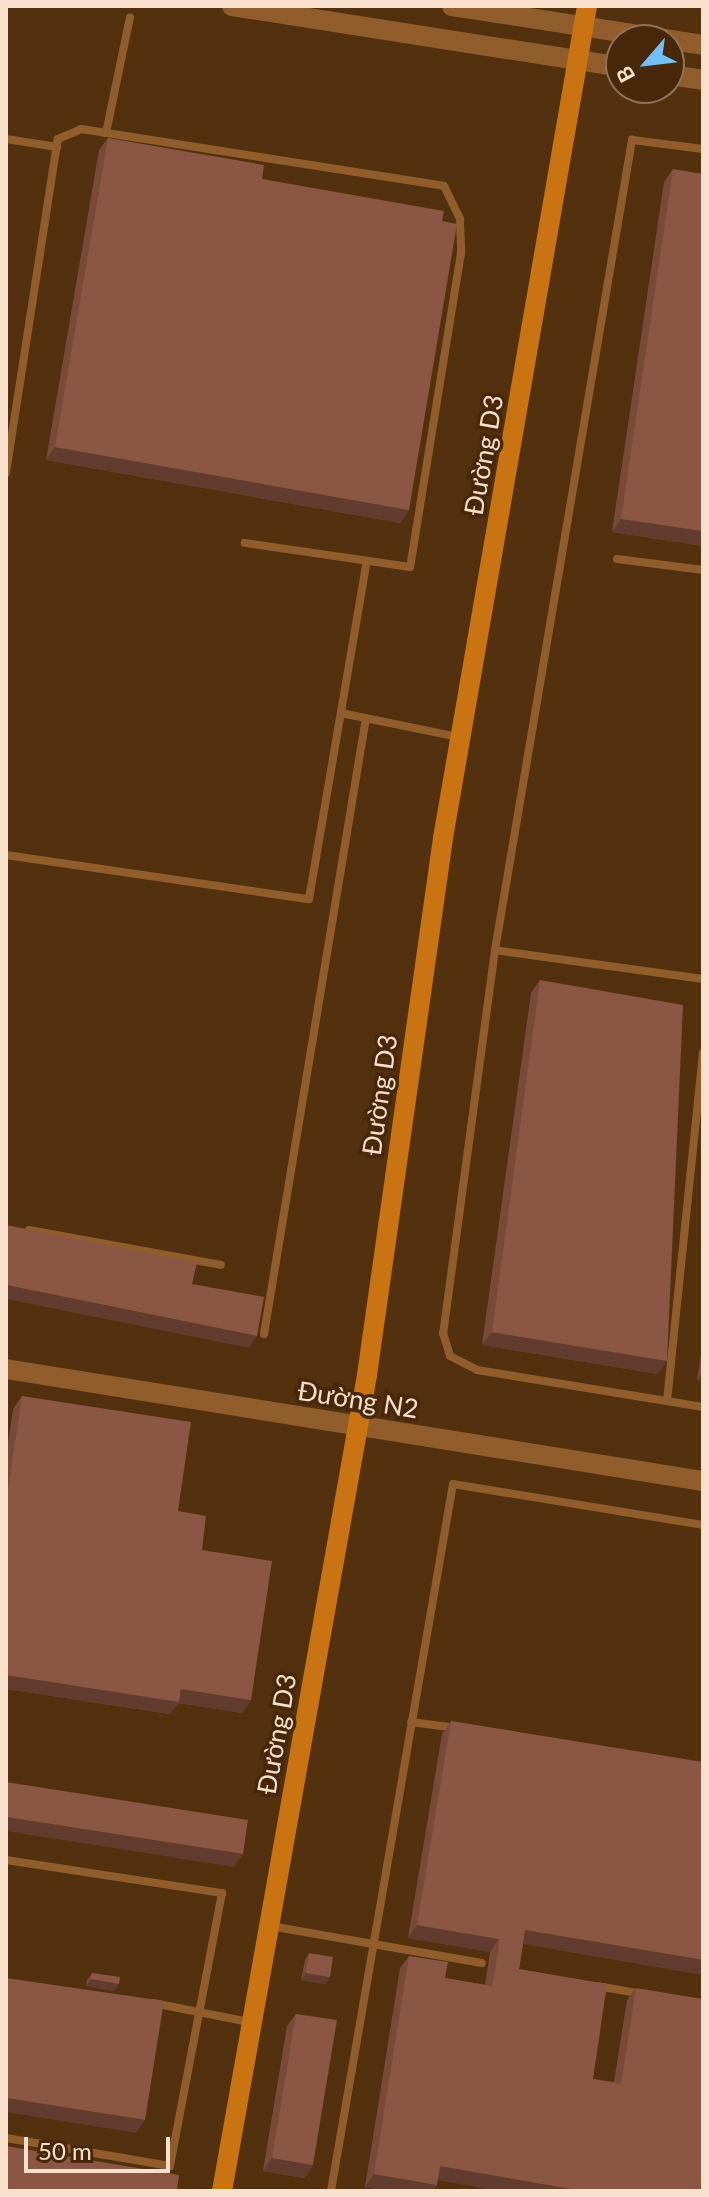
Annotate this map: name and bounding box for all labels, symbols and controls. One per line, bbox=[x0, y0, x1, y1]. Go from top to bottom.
north arrow bbox=[605, 24, 685, 104]
text: B bbox=[610, 62, 640, 87]
street label: Đường D3 bbox=[458, 392, 510, 518]
street label: Đường D3 bbox=[356, 1033, 404, 1157]
street label: Đường N2 bbox=[295, 1375, 421, 1425]
street label: Đường D3 bbox=[251, 1671, 303, 1797]
scale bar bbox=[28, 2121, 174, 2171]
text: 50 m bbox=[38, 2136, 92, 2165]

